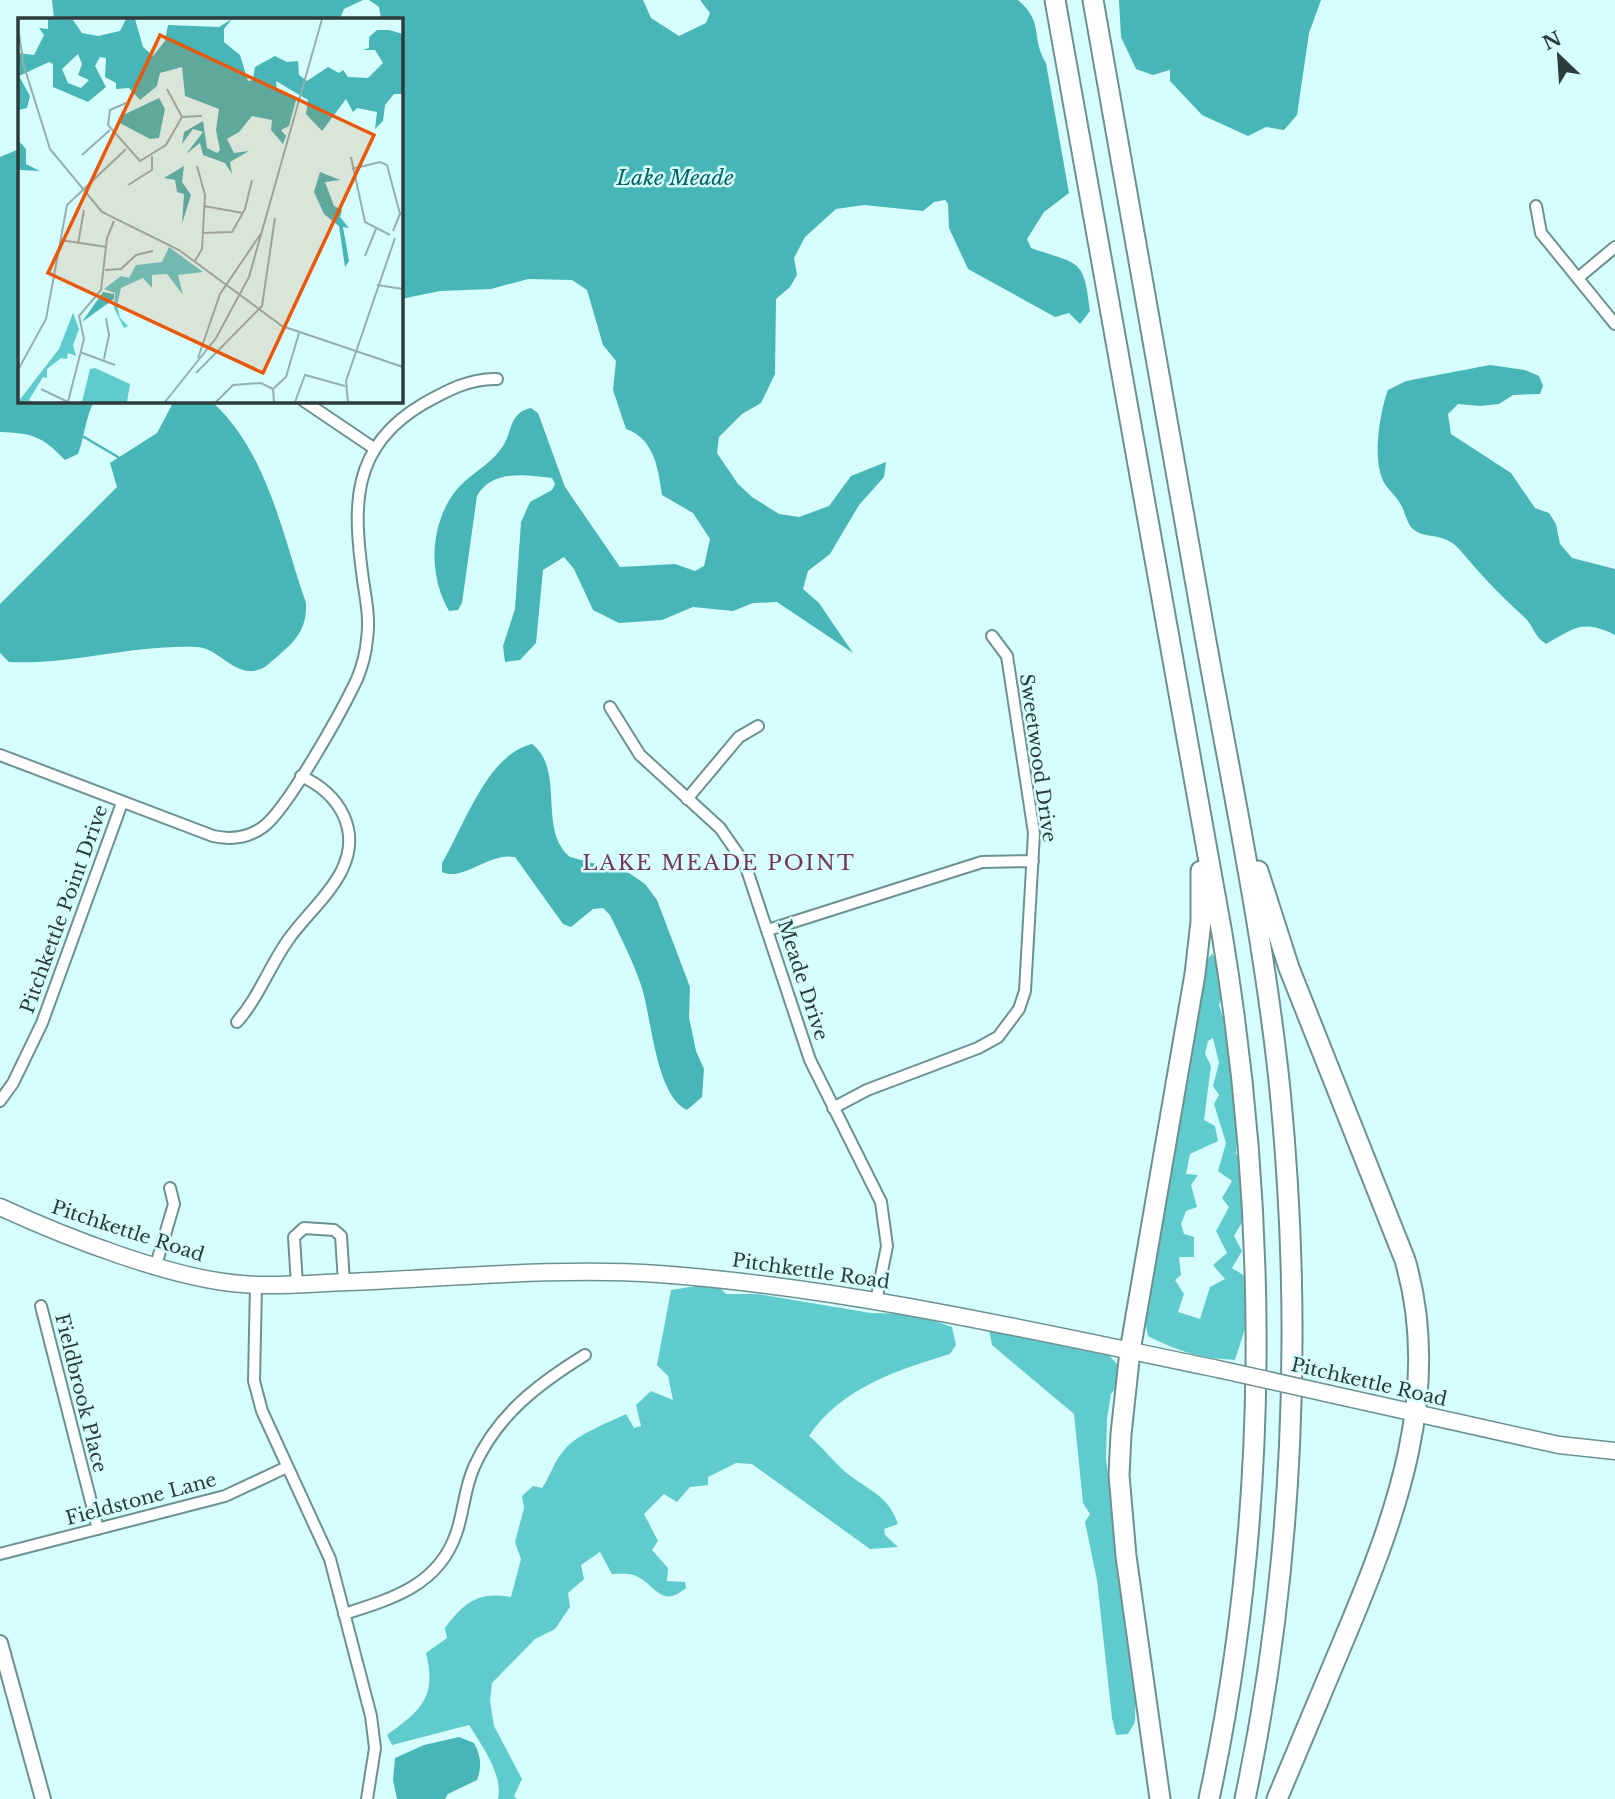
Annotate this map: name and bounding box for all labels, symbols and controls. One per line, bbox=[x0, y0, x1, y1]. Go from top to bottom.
inset map bbox=[18, 18, 402, 402]
north arrow bbox=[1524, 21, 1594, 91]
text: N bbox=[1539, 27, 1565, 55]
water label: Lake Meade bbox=[615, 165, 734, 191]
street label: Sweetwood Drive bbox=[1015, 672, 1061, 844]
street label: Pitchkettle Point Drive bbox=[16, 802, 112, 1016]
district label: LAKE MEADE POINT bbox=[582, 850, 856, 876]
street label: Meade Drive bbox=[773, 917, 833, 1043]
street label: Pitchkettle Road bbox=[49, 1195, 207, 1267]
street label: Pitchkettle Road bbox=[731, 1249, 892, 1293]
street label: Fieldbrook Place bbox=[50, 1311, 112, 1475]
street label: Pitchkettle Road bbox=[1289, 1353, 1449, 1411]
street label: Fieldstone Lane bbox=[63, 1468, 219, 1530]

